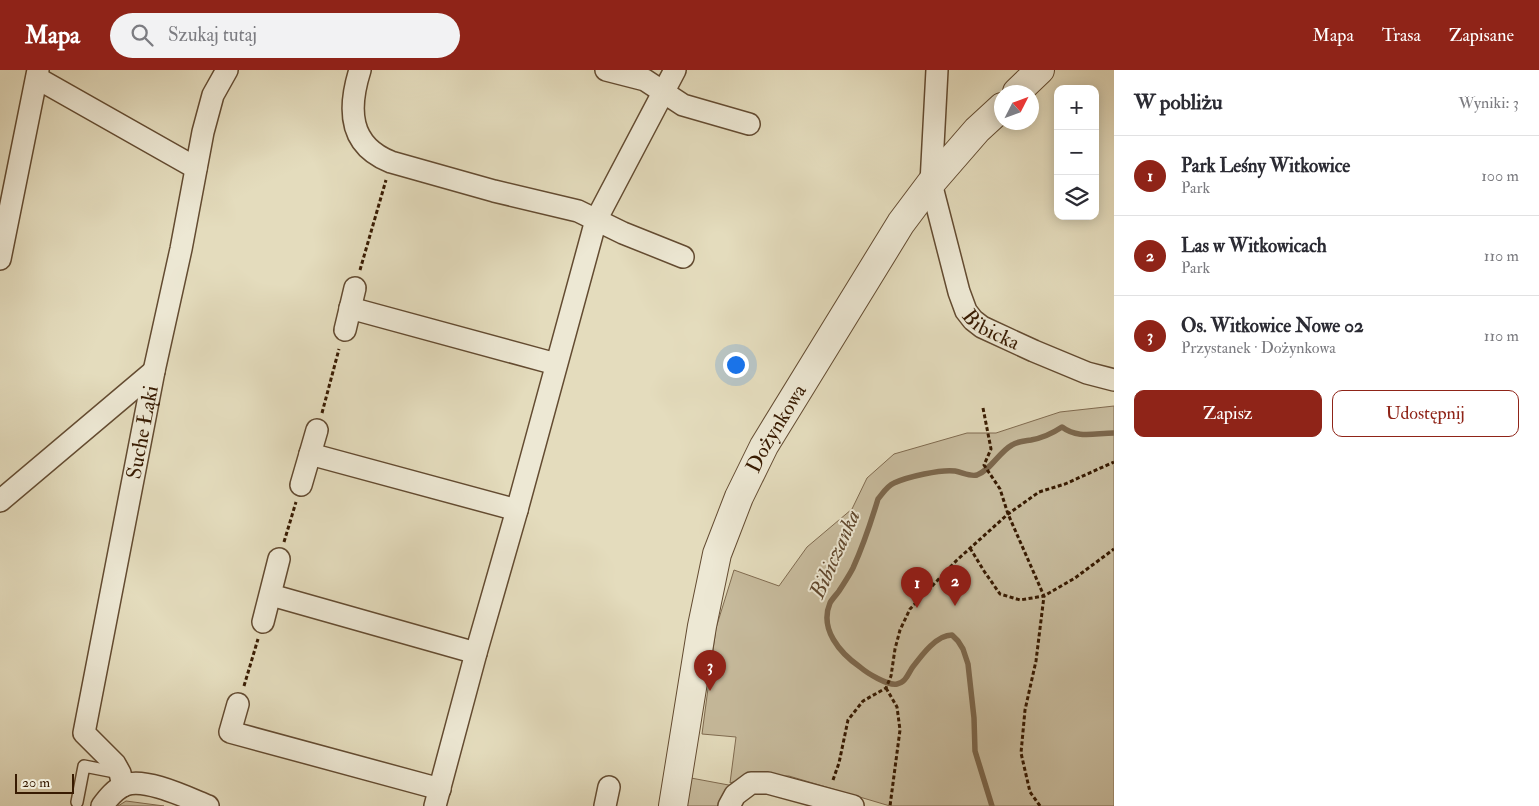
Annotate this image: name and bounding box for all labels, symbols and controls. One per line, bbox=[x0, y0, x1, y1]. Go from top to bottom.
search box bbox=[110, 13, 460, 58]
text: Mapa bbox=[25, 20, 80, 51]
icon: search bbox=[128, 21, 156, 49]
text: Szukaj tutaj bbox=[168, 23, 257, 47]
text: Mapa bbox=[1313, 24, 1354, 47]
text: Trasa bbox=[1382, 24, 1421, 47]
text: Zapisane bbox=[1449, 24, 1514, 47]
north arrow bbox=[994, 85, 1039, 130]
map controls bbox=[1054, 85, 1099, 220]
button: + bbox=[1054, 85, 1099, 130]
text: W pobliżu bbox=[1134, 89, 1223, 116]
text: Wyniki: 3 bbox=[1458, 93, 1519, 113]
button: − bbox=[1054, 130, 1099, 175]
text: Park Leśny Witkowice bbox=[1181, 154, 1350, 178]
text: 1 bbox=[1147, 166, 1153, 186]
text: 100 m bbox=[1481, 166, 1519, 186]
button: layers bbox=[1054, 175, 1099, 220]
text: Park bbox=[1181, 178, 1210, 198]
text: Las w Witkowicach bbox=[1181, 234, 1327, 258]
text: 2 bbox=[1146, 246, 1154, 266]
text: 110 m bbox=[1484, 246, 1519, 266]
text: Park bbox=[1181, 258, 1210, 278]
street label: Bibicka bbox=[956, 304, 1024, 356]
text: Os. Witkowice Nowe 02 bbox=[1181, 314, 1364, 338]
text: 3 bbox=[1147, 326, 1153, 346]
text: 110 m bbox=[1484, 326, 1519, 346]
text: Przystanek · Dożynkowa bbox=[1181, 338, 1336, 358]
your location bbox=[723, 352, 749, 378]
street label: Dożynkowa bbox=[740, 378, 813, 477]
street label: Suche Łąki bbox=[120, 383, 165, 481]
button: Zapisz bbox=[1134, 390, 1322, 437]
button: Udostępnij bbox=[1332, 390, 1519, 437]
water label: Bibiczanka bbox=[803, 505, 867, 603]
pin: 2 bbox=[939, 565, 971, 606]
pin: 1 bbox=[901, 567, 933, 608]
pin: 3 bbox=[694, 650, 726, 691]
scale bar bbox=[15, 771, 74, 794]
text: 20 m bbox=[22, 774, 50, 791]

